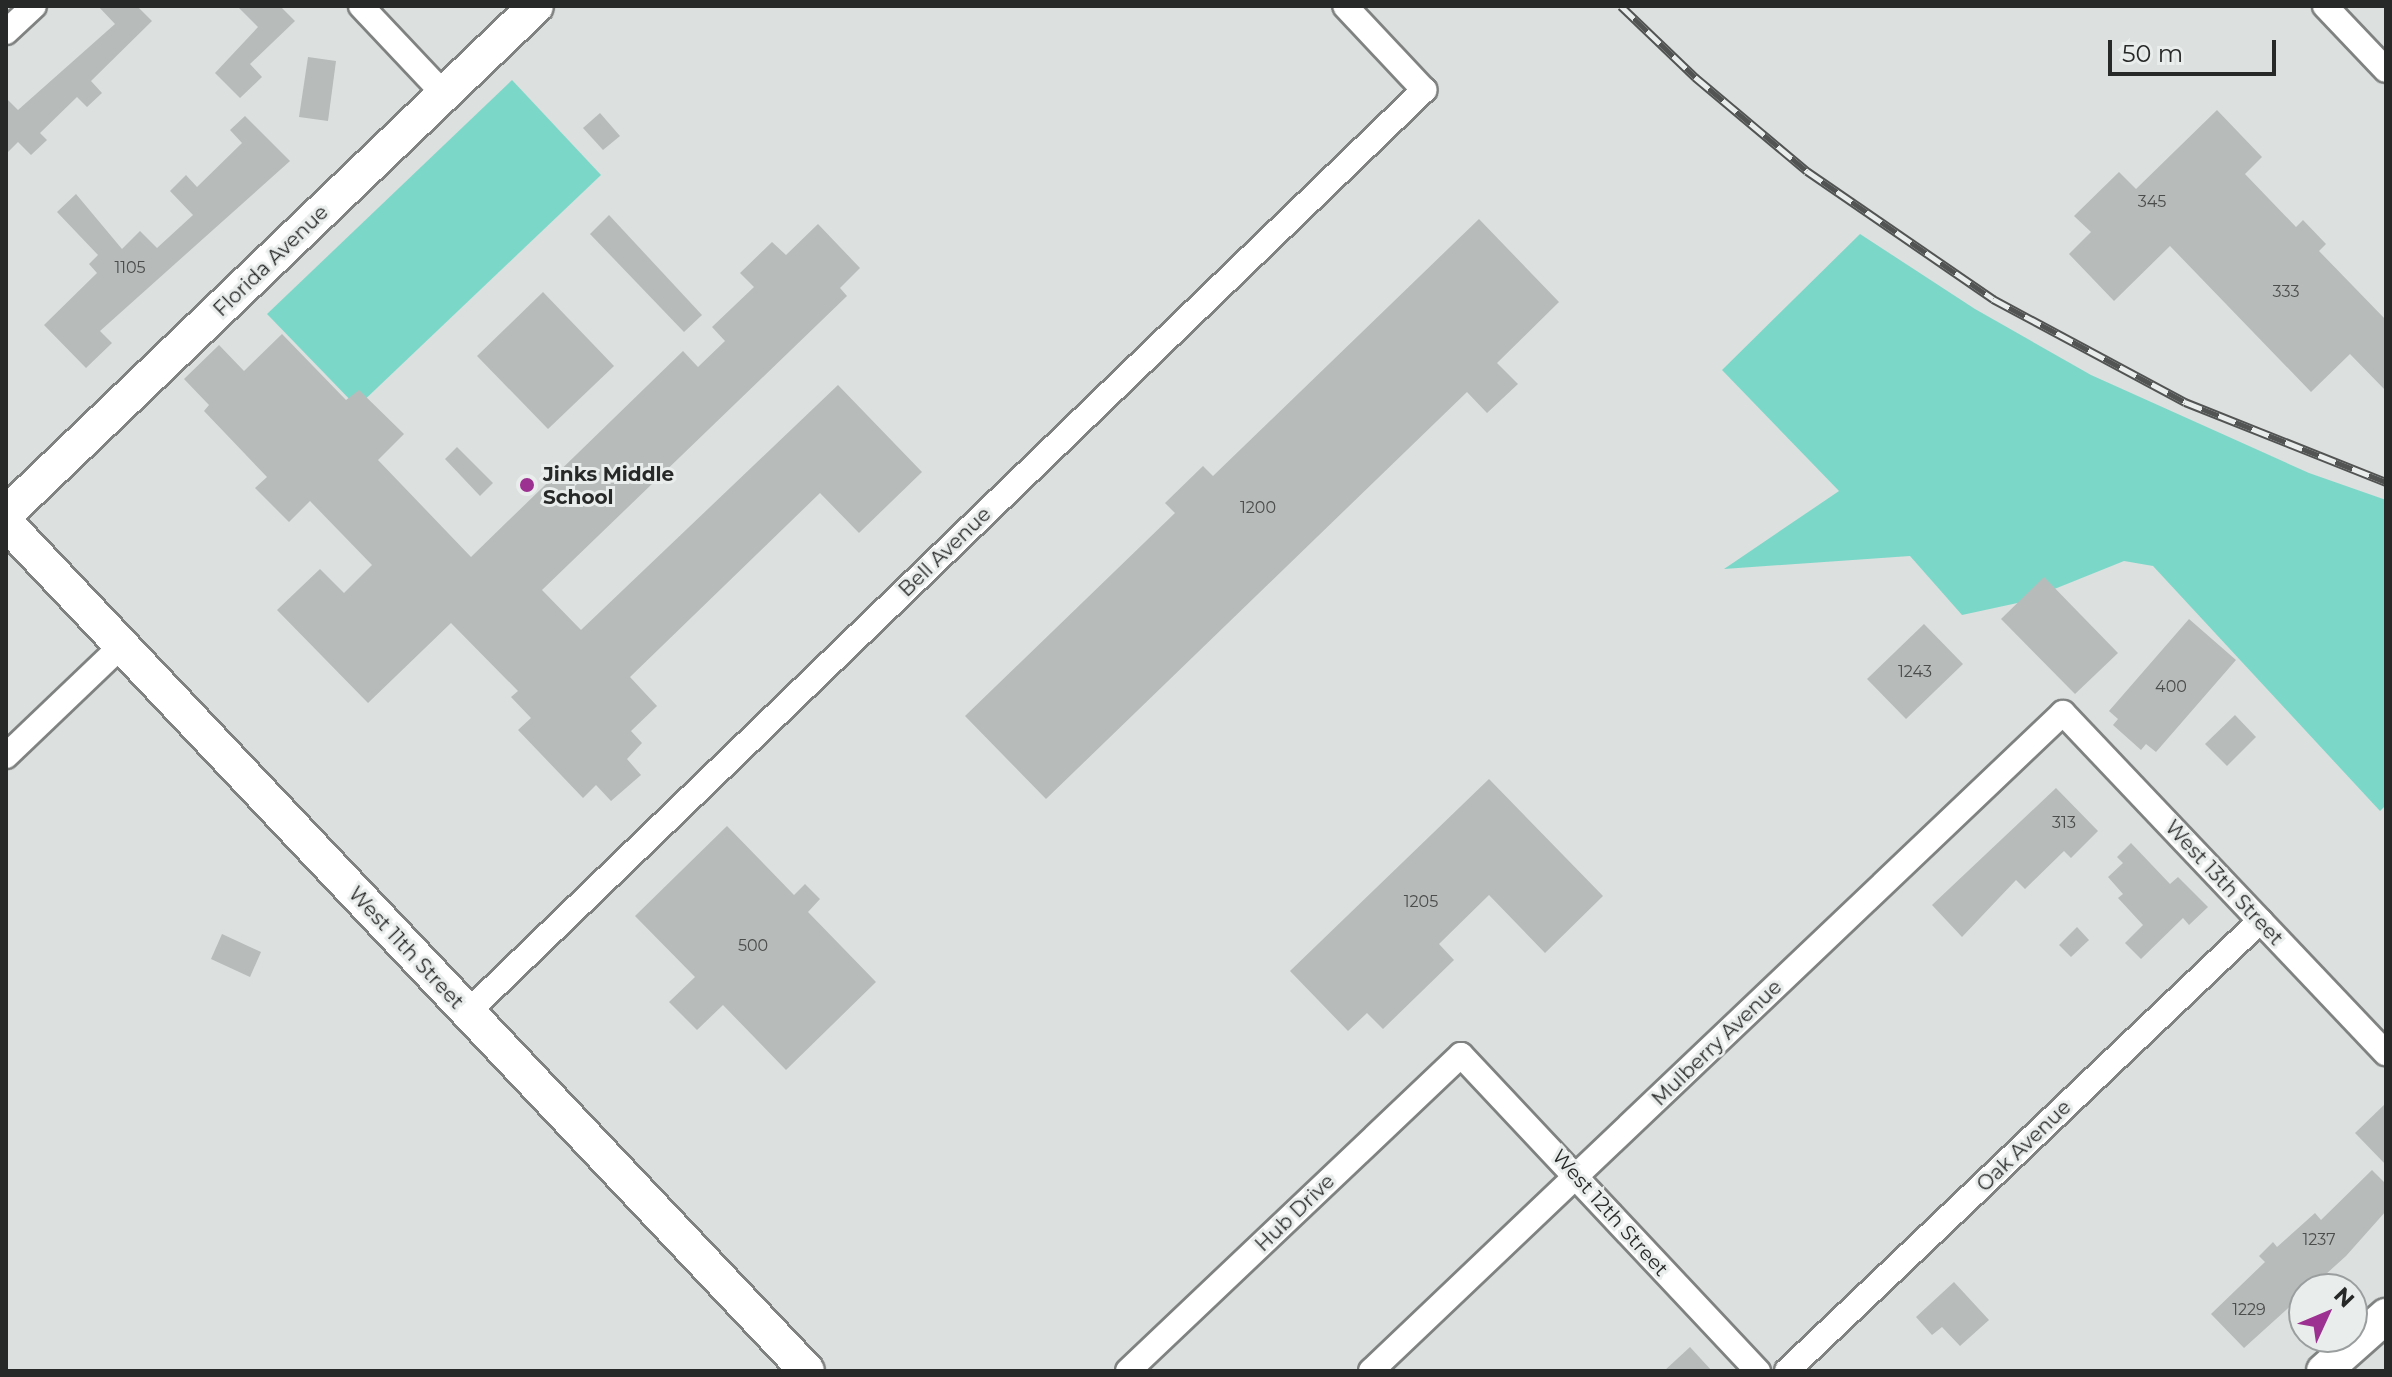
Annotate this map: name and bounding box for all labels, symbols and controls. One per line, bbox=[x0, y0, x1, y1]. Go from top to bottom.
scale bar bbox=[2112, 24, 2280, 74]
text: 50 m bbox=[2122, 39, 2183, 68]
house number: 345 bbox=[2138, 192, 2166, 212]
street label: Florida Avenue bbox=[209, 200, 333, 322]
house number: 1105 bbox=[114, 258, 146, 278]
house number: 333 bbox=[2273, 282, 2299, 302]
place label: Jinks Middle School bbox=[543, 462, 674, 509]
marker: Jinks Middle School bbox=[518, 476, 536, 494]
house number: 1200 bbox=[1240, 498, 1276, 518]
street label: Bell Avenue bbox=[894, 502, 996, 602]
house number: 1243 bbox=[1898, 662, 1932, 682]
house number: 400 bbox=[2155, 677, 2187, 697]
house number: 313 bbox=[2052, 813, 2076, 833]
street label: West 13th Street bbox=[2160, 816, 2288, 950]
street label: West 11th Street bbox=[343, 882, 469, 1014]
house number: 1205 bbox=[1404, 892, 1438, 912]
house number: 500 bbox=[738, 936, 768, 956]
street label: Mulberry Avenue bbox=[1647, 975, 1787, 1111]
street label: Oak Avenue bbox=[1972, 1095, 2076, 1197]
street label: West 12th Street bbox=[1547, 1145, 1673, 1281]
street label: Hub Drive bbox=[1250, 1169, 1340, 1257]
house number: 1237 bbox=[2302, 1230, 2336, 1250]
north arrow bbox=[2288, 1273, 2368, 1353]
text: N bbox=[2328, 1282, 2360, 1313]
house number: 1229 bbox=[2232, 1300, 2266, 1320]

